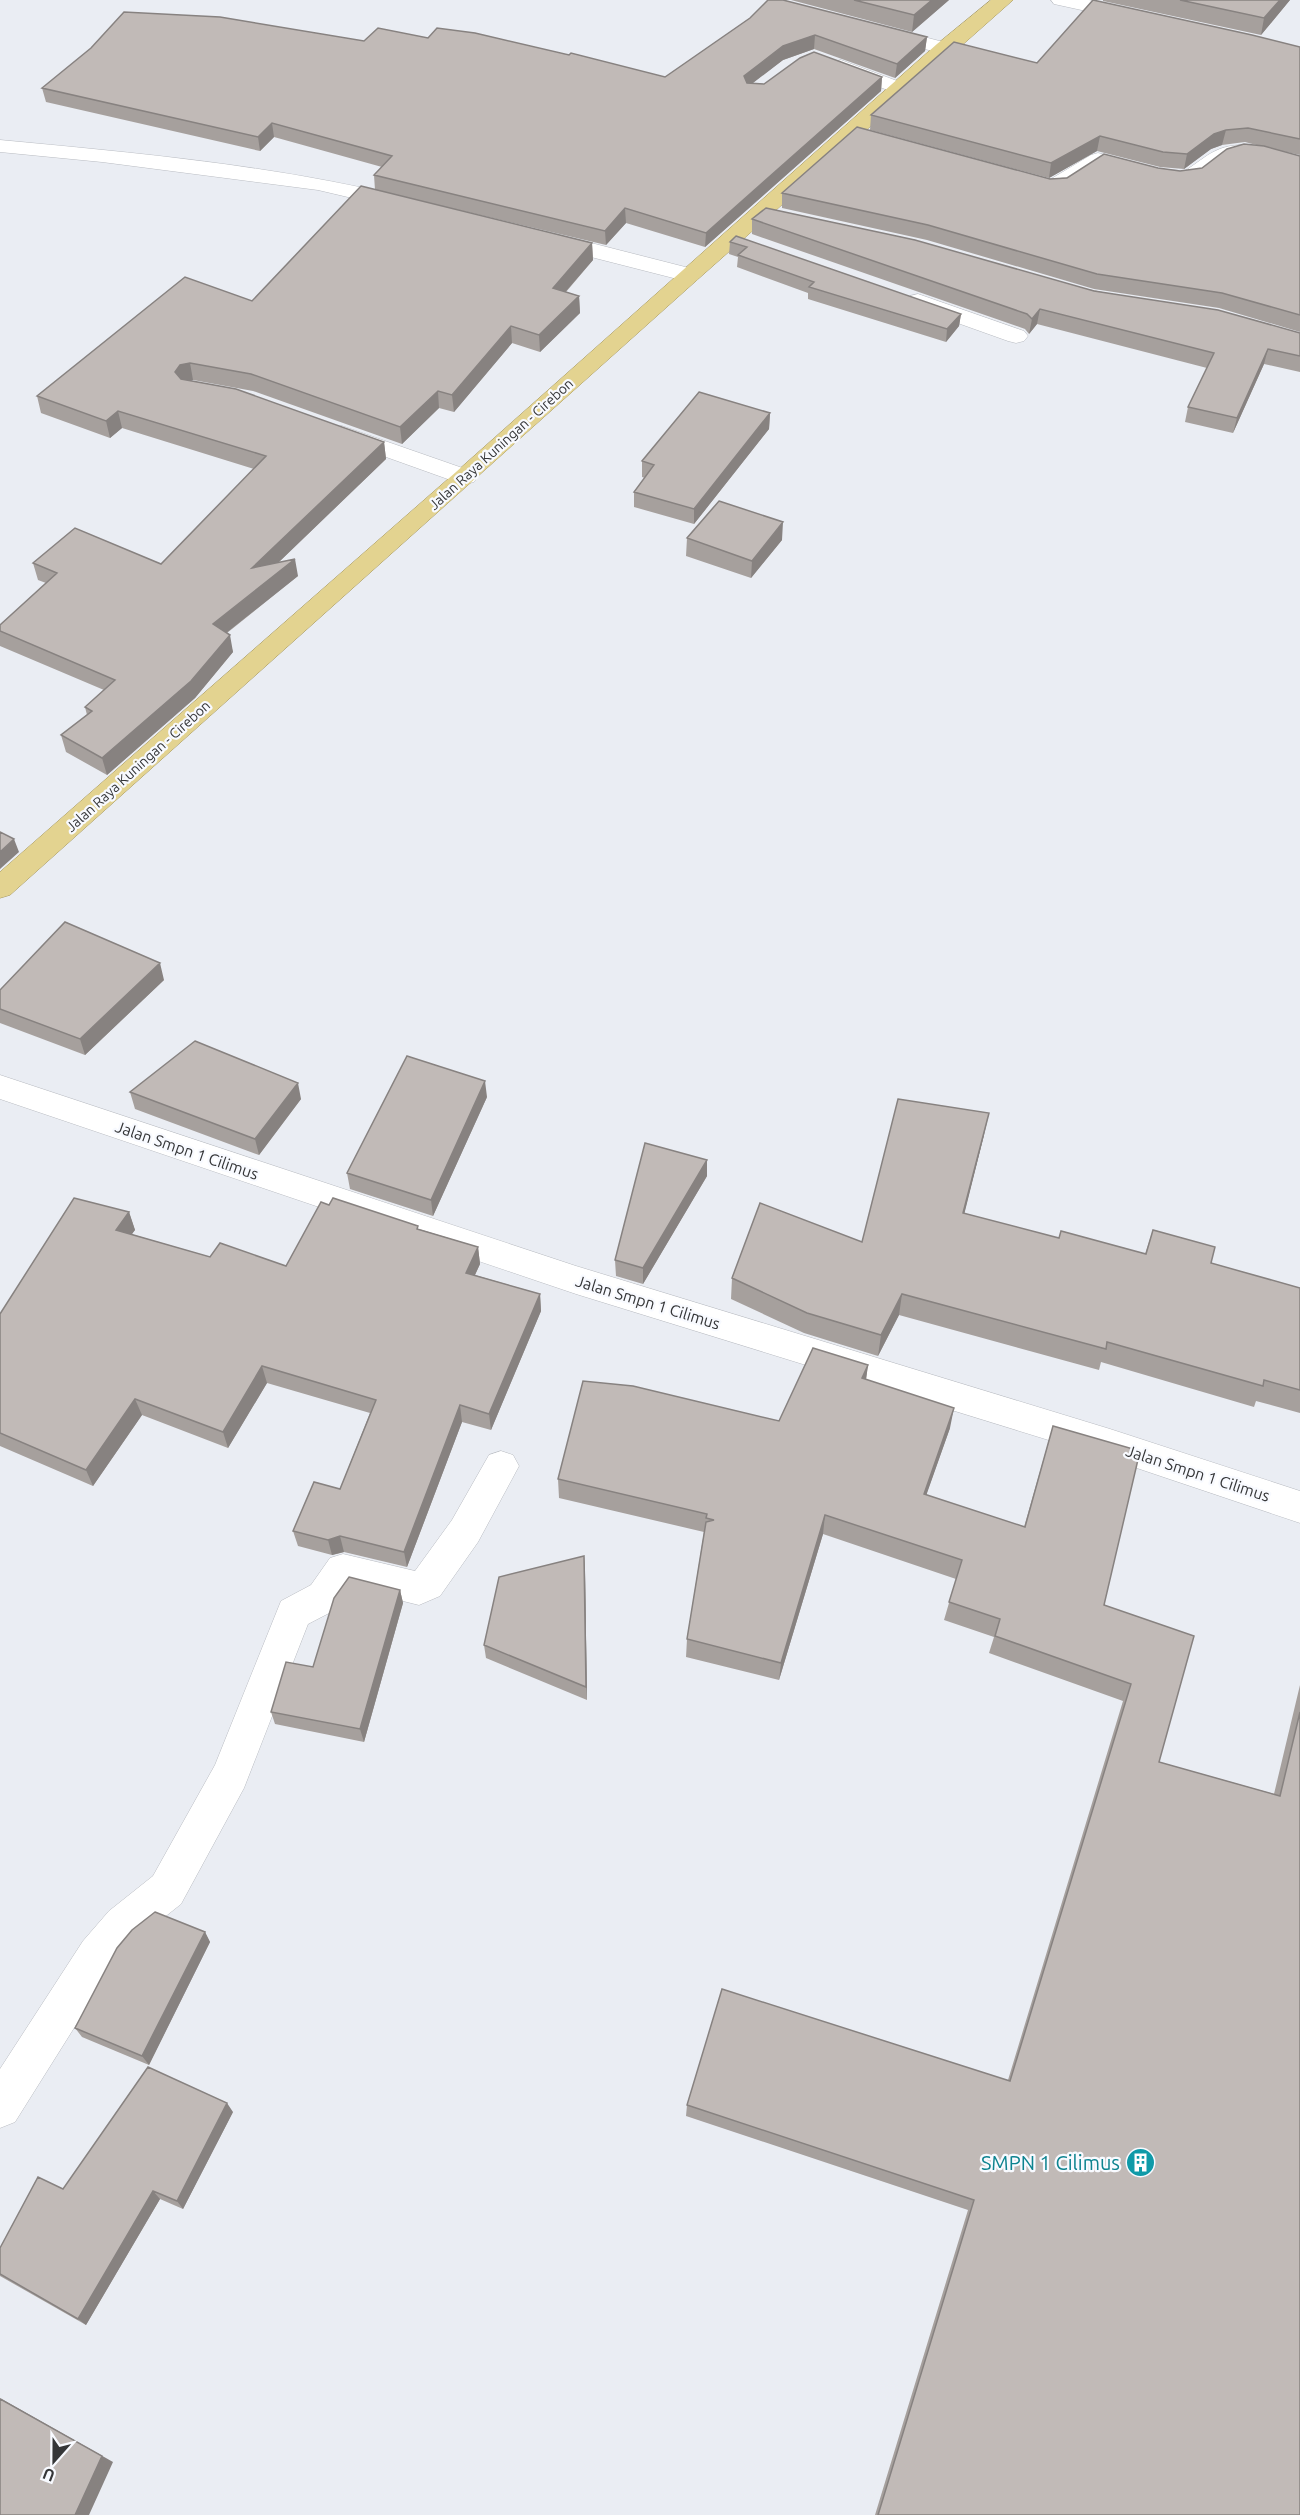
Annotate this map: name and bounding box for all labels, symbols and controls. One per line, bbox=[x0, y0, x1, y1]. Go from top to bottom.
street label: Jalan Raya Kuningan - Cirebon bbox=[426, 375, 576, 513]
street label: Jalan Raya Kuningan - Cirebon bbox=[63, 697, 213, 835]
street label: Jalan Smpn 1 Cilimus bbox=[113, 1117, 261, 1183]
street label: Jalan Smpn 1 Cilimus bbox=[574, 1271, 722, 1333]
street label: Jalan Smpn 1 Cilimus bbox=[1124, 1441, 1272, 1505]
building icon: SMPN 1 Cilimus bbox=[1125, 2147, 1157, 2179]
place label: SMPN 1 Cilimus bbox=[981, 2151, 1120, 2174]
north arrow bbox=[24, 2431, 84, 2491]
text: U bbox=[40, 2465, 57, 2485]

